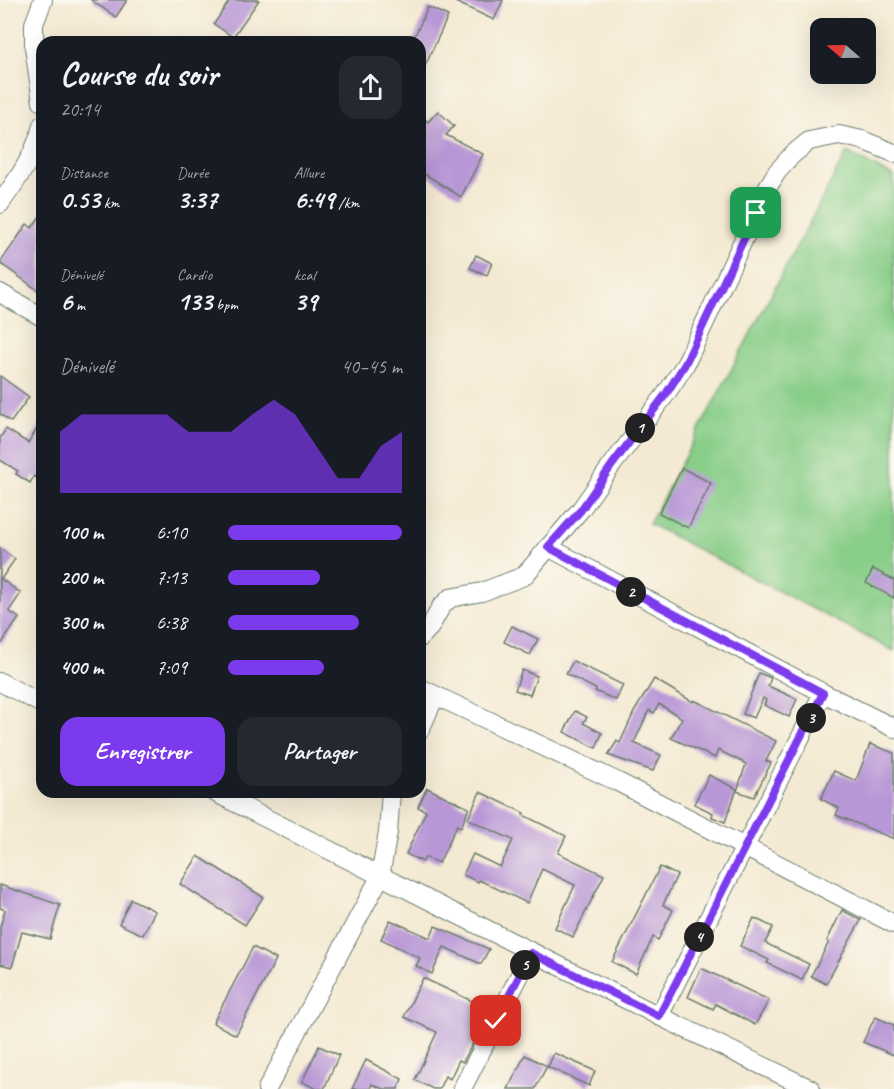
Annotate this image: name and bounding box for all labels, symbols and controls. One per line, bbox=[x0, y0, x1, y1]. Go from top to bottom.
north arrow bbox=[810, 18, 876, 84]
map controls bbox=[810, 18, 876, 84]
text: Course du soir bbox=[60, 53, 218, 95]
button: share bbox=[339, 56, 402, 119]
text: 20:14 bbox=[60, 97, 100, 122]
text: Distance bbox=[60, 163, 108, 183]
text: Durée bbox=[177, 163, 208, 183]
text: Allure bbox=[294, 163, 324, 183]
text: 0.53 bbox=[60, 183, 100, 216]
text: 3:37 bbox=[177, 183, 217, 216]
text: 6:49 bbox=[294, 183, 334, 216]
pin bbox=[730, 187, 781, 238]
text: km bbox=[100, 193, 119, 213]
text: /km bbox=[334, 193, 359, 213]
icon: arrive bbox=[739, 196, 772, 229]
text: Dénivelé bbox=[60, 265, 103, 285]
text: Cardio bbox=[177, 265, 212, 285]
text: kcal bbox=[294, 265, 315, 285]
text: 6 bbox=[60, 285, 72, 318]
text: 133 bbox=[177, 285, 212, 318]
text: 39 bbox=[294, 285, 317, 318]
text: m bbox=[72, 295, 85, 315]
text: bpm bbox=[212, 295, 238, 315]
text: Dénivelé bbox=[60, 354, 114, 379]
text: 40–45 m bbox=[341, 354, 402, 379]
pin: 1 bbox=[625, 413, 655, 443]
text: 1 bbox=[636, 418, 644, 438]
text: 100 m bbox=[60, 520, 103, 545]
text: 6:10 bbox=[156, 520, 187, 545]
text: 200 m bbox=[60, 565, 103, 590]
text: 7:13 bbox=[156, 565, 187, 590]
pin: 2 bbox=[616, 577, 646, 607]
text: 2 bbox=[627, 582, 635, 602]
text: 300 m bbox=[60, 610, 103, 635]
text: 6:38 bbox=[156, 610, 187, 635]
text: 400 m bbox=[60, 655, 103, 680]
text: 7:09 bbox=[156, 655, 187, 680]
pin: 3 bbox=[796, 703, 826, 733]
text: 3 bbox=[807, 708, 815, 728]
button: Enregistrer bbox=[60, 717, 225, 786]
button: Partager bbox=[237, 717, 402, 786]
pin: 4 bbox=[684, 922, 714, 952]
text: 4 bbox=[695, 927, 703, 947]
pin: 5 bbox=[510, 950, 540, 980]
text: 5 bbox=[522, 955, 528, 975]
pin bbox=[470, 995, 521, 1046]
icon: check bbox=[479, 1004, 512, 1037]

